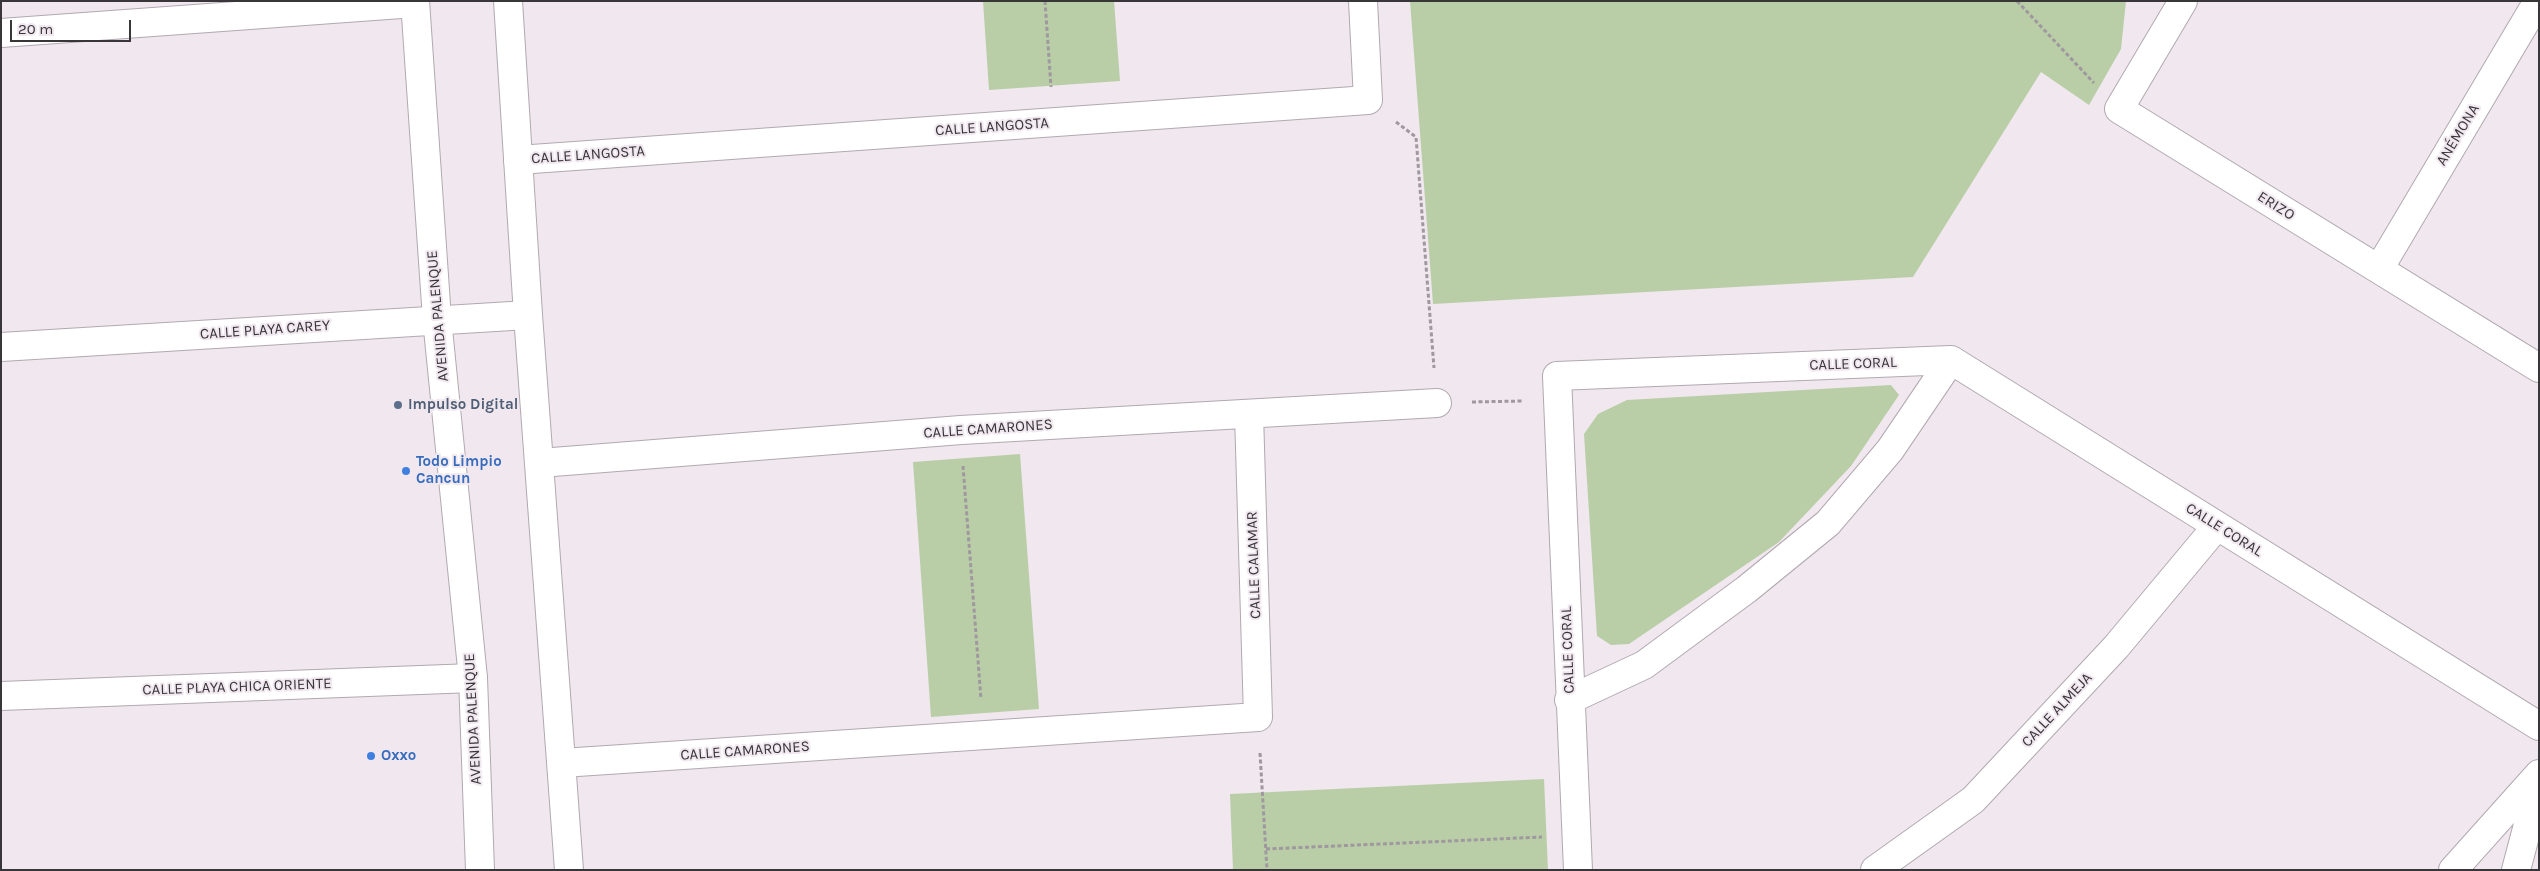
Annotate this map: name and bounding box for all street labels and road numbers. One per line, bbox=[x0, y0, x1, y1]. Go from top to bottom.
street label: ANÉMONA bbox=[2433, 101, 2483, 169]
street label: CALLE LANGOSTA bbox=[935, 114, 1049, 140]
street label: CALLE LANGOSTA bbox=[531, 142, 645, 168]
street label: ERIZO bbox=[2254, 188, 2298, 224]
street label: AVENIDA PALENQUE bbox=[423, 250, 453, 382]
street label: CALLE PLAYA CAREY bbox=[199, 316, 331, 344]
street label: CALLE CORAL bbox=[1809, 353, 1897, 375]
street label: CALLE CAMARONES bbox=[923, 416, 1053, 442]
street label: CALLE CORAL bbox=[2182, 499, 2266, 561]
street label: CALLE CALAMAR bbox=[1243, 511, 1265, 619]
street label: CALLE CORAL bbox=[1557, 606, 1579, 694]
street label: AVENIDA PALENQUE bbox=[461, 653, 485, 785]
street label: CALLE ALMEJA bbox=[2018, 669, 2096, 751]
street label: CALLE PLAYA CHICA ORIENTE bbox=[142, 675, 332, 699]
street label: CALLE CAMARONES bbox=[680, 738, 810, 764]

